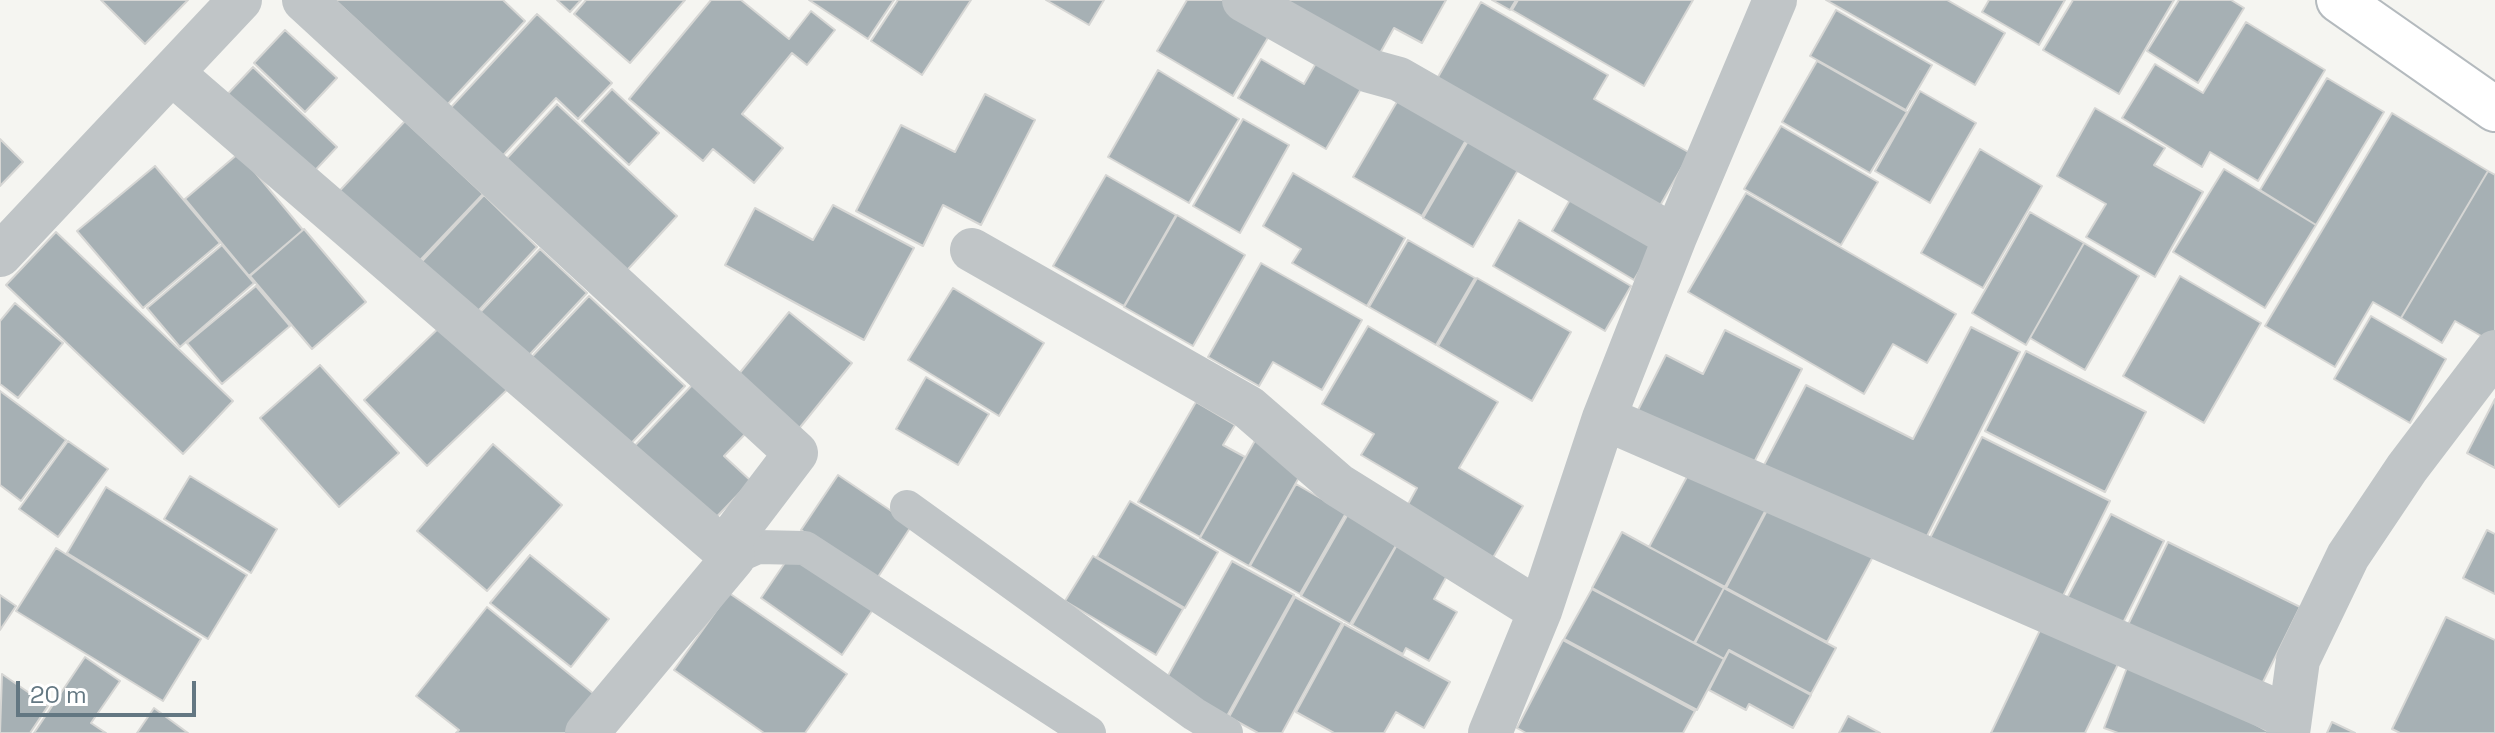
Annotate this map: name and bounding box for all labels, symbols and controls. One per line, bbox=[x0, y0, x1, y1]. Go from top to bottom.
scale bar bbox=[20, 665, 200, 715]
text: 20 m bbox=[30, 679, 87, 710]

